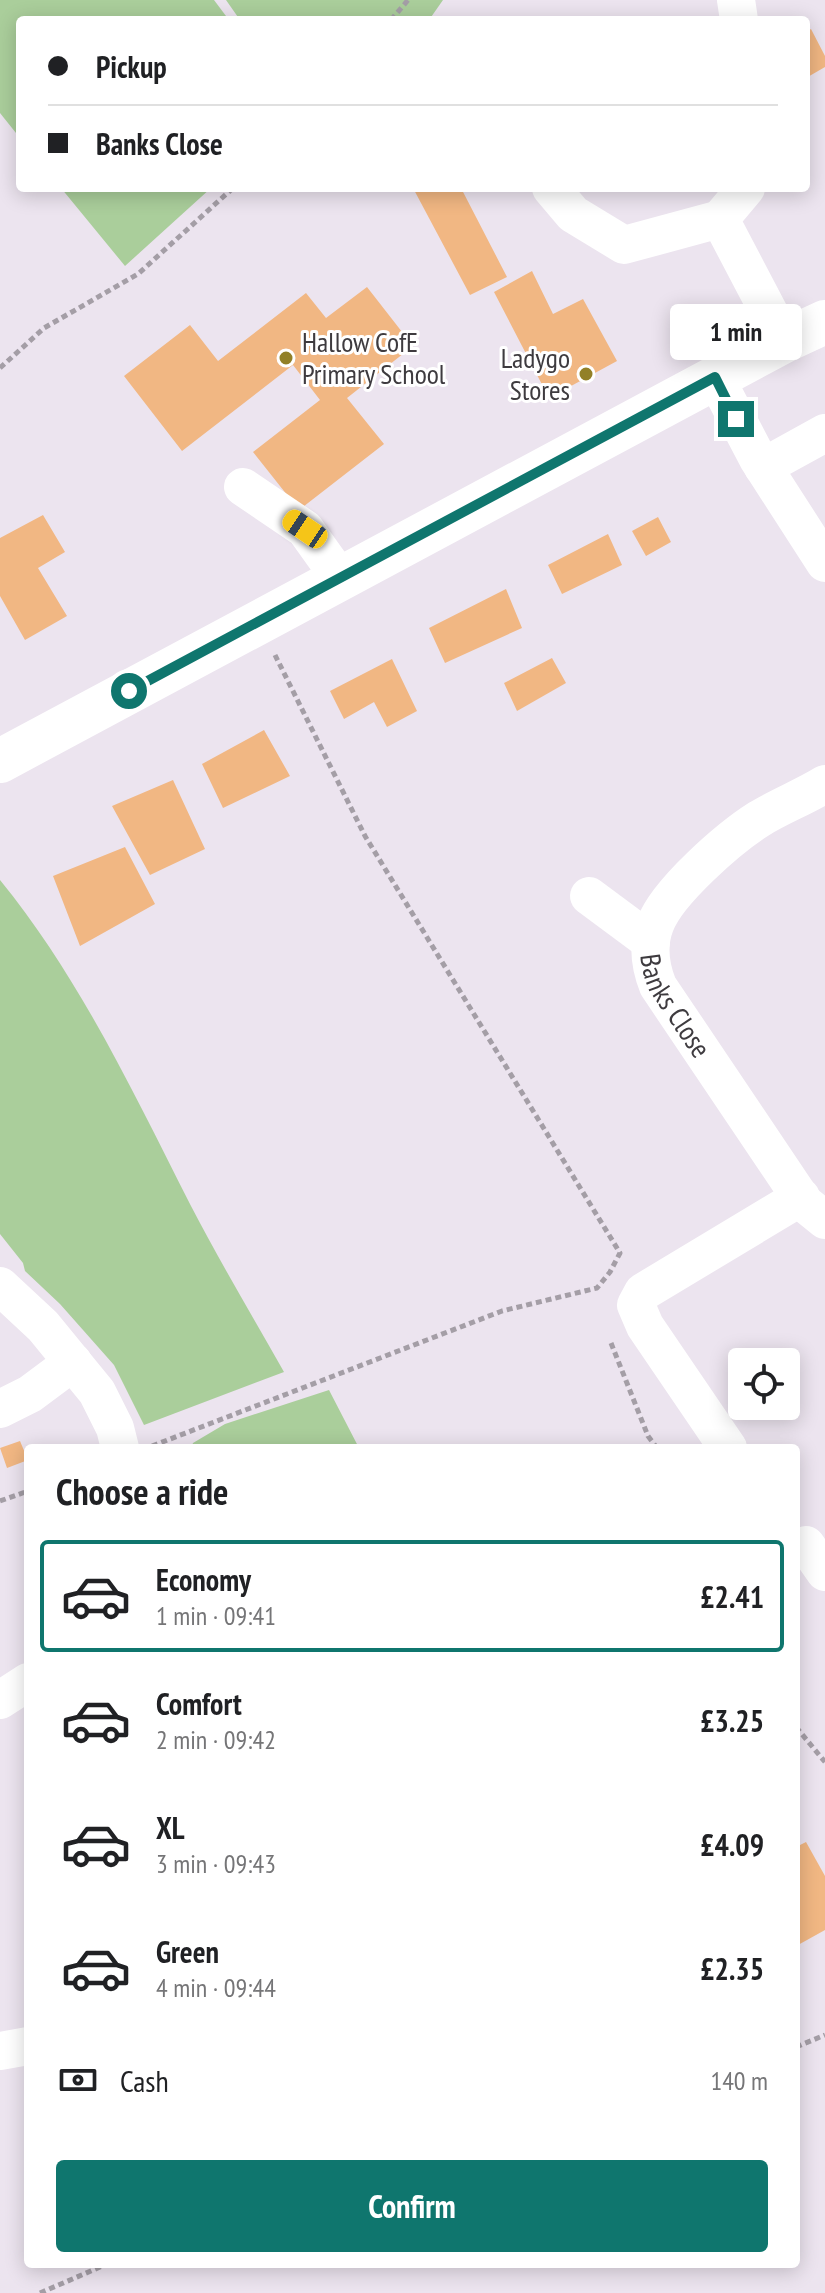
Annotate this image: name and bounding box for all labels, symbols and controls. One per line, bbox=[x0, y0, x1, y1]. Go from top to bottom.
text: Pickup bbox=[96, 47, 167, 86]
text: Banks Close bbox=[96, 124, 223, 163]
callout: 1 min bbox=[670, 303, 802, 359]
text: 1 min bbox=[710, 315, 762, 348]
place label: Hallow CofE Primary School bbox=[302, 323, 446, 392]
place label: Ladygo Stores bbox=[501, 339, 570, 408]
marker: Hallow CofE Primary School bbox=[277, 349, 295, 367]
marker: Ladygo Stores bbox=[577, 365, 595, 383]
route end bbox=[718, 401, 754, 437]
car bbox=[278, 506, 332, 552]
route start bbox=[111, 673, 147, 709]
street label: Banks Close bbox=[632, 951, 720, 1064]
map controls bbox=[728, 1348, 800, 1420]
button: locate bbox=[728, 1348, 800, 1420]
text: Choose a ride bbox=[56, 1468, 228, 1515]
icon: car bbox=[60, 1560, 132, 1632]
text: Economy bbox=[156, 1560, 251, 1599]
text: £2.41 bbox=[700, 1577, 764, 1616]
text: 1 min · 09:41 bbox=[156, 1599, 276, 1632]
icon: car bbox=[60, 1684, 132, 1756]
text: Comfort bbox=[156, 1684, 242, 1723]
text: £3.25 bbox=[700, 1701, 764, 1740]
text: 2 min · 09:42 bbox=[156, 1723, 276, 1756]
icon: car bbox=[60, 1808, 132, 1880]
text: XL bbox=[156, 1808, 185, 1847]
text: £4.09 bbox=[700, 1825, 764, 1864]
text: 3 min · 09:43 bbox=[156, 1847, 276, 1880]
icon: car bbox=[60, 1932, 132, 2004]
text: Green bbox=[156, 1932, 219, 1971]
text: £2.35 bbox=[700, 1949, 764, 1988]
text: 4 min · 09:44 bbox=[156, 1971, 276, 2004]
icon: cash bbox=[56, 2058, 100, 2102]
text: Cash bbox=[120, 2061, 169, 2100]
text: 140 m bbox=[710, 2064, 768, 2097]
button: Confirm bbox=[56, 2160, 768, 2252]

